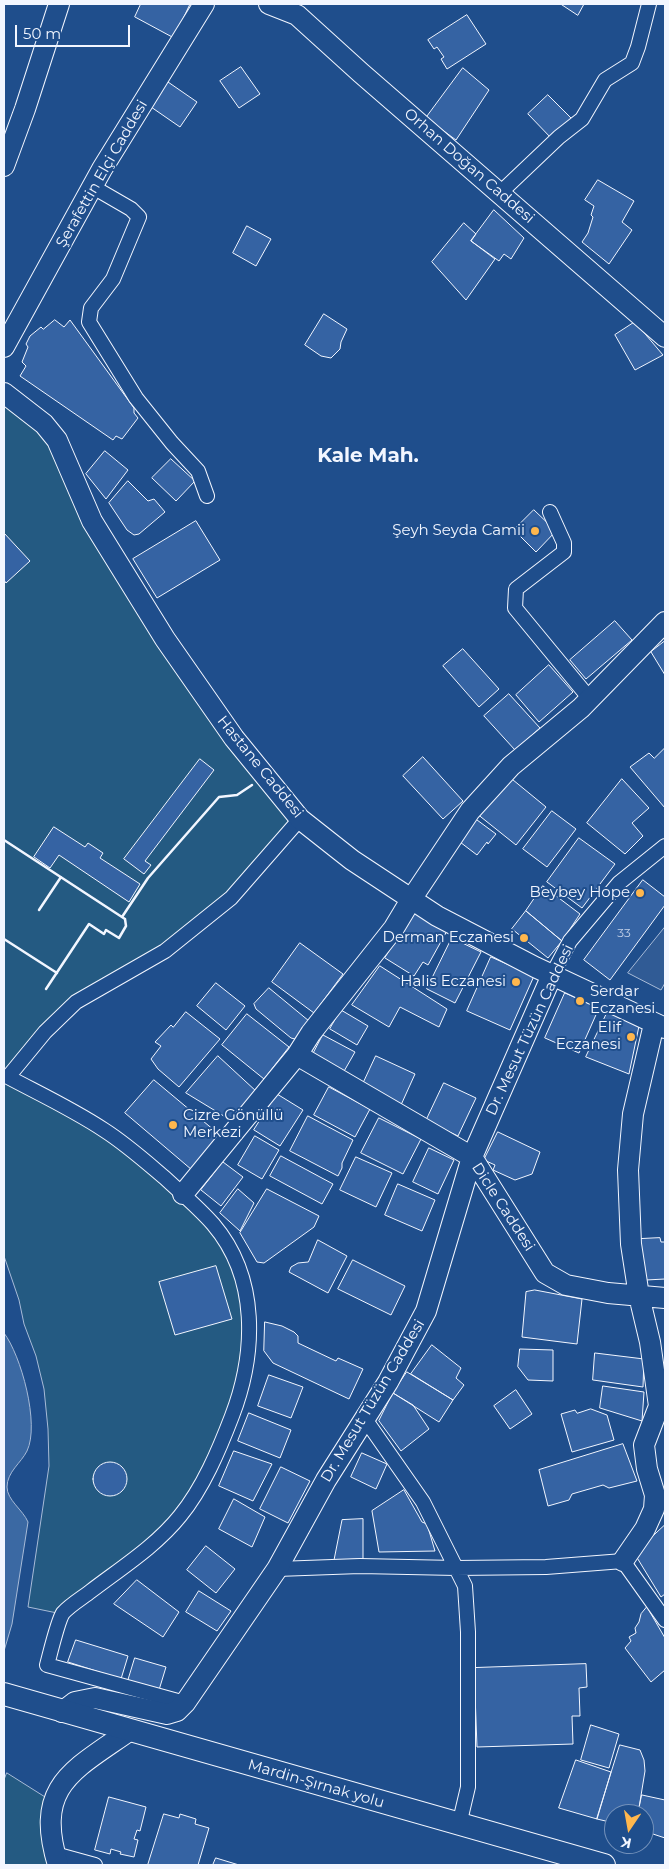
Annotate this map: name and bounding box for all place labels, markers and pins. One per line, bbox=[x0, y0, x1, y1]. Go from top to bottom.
place label: Şeyh Seyda Camii bbox=[392, 522, 525, 540]
marker: Şeyh Seyda Camii bbox=[529, 525, 541, 537]
place label: Beybey Hope bbox=[530, 884, 630, 902]
marker: Beybey Hope bbox=[634, 887, 646, 899]
place label: Derman Eczanesi bbox=[382, 929, 514, 947]
marker: Derman Eczanesi bbox=[518, 932, 530, 944]
place label: Halis Eczanesi bbox=[400, 973, 506, 991]
marker: Halis Eczanesi bbox=[510, 976, 522, 988]
place label: Serdar Eczanesi bbox=[590, 983, 655, 1018]
marker: Serdar Eczanesi bbox=[574, 995, 586, 1007]
place label: Elif Eczanesi bbox=[556, 1019, 621, 1054]
marker: Elif Eczanesi bbox=[625, 1031, 637, 1043]
place label: Cizre Gönüllü Merkezi bbox=[183, 1107, 284, 1142]
marker: Cizre Gönüllü Merkezi bbox=[167, 1119, 179, 1131]

